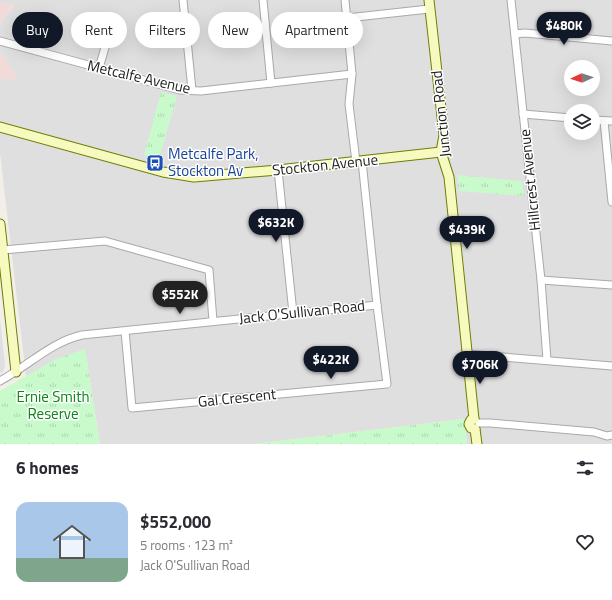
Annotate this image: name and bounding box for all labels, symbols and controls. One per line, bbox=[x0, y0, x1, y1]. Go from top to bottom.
chip: Buy bbox=[12, 12, 63, 48]
chip: Rent bbox=[71, 12, 127, 48]
chip: Filters bbox=[135, 12, 200, 48]
chip: New bbox=[208, 12, 263, 48]
chip: Apartment bbox=[271, 12, 363, 48]
pin: $480K bbox=[536, 12, 592, 46]
text: $480K bbox=[546, 15, 582, 35]
street label: Metcalfe Avenue bbox=[85, 53, 193, 100]
north arrow bbox=[564, 60, 600, 96]
map controls bbox=[564, 60, 600, 140]
street label: Junction Road bbox=[425, 69, 456, 159]
button: layers bbox=[564, 104, 600, 140]
street label: Hillcrest Avenue bbox=[513, 128, 546, 232]
place label: Metcalfe Park, Stockton Av bbox=[168, 142, 259, 182]
street label: Stockton Avenue bbox=[271, 148, 379, 181]
bus stop icon: Metcalfe Park, Stockton Av bbox=[145, 153, 165, 173]
pin: $632K bbox=[248, 209, 304, 243]
text: $632K bbox=[258, 212, 294, 232]
pin: $439K bbox=[439, 216, 495, 250]
text: $439K bbox=[449, 219, 485, 239]
pin: $552K bbox=[152, 281, 208, 315]
text: $552K bbox=[162, 284, 198, 304]
street label: Jack O'Sullivan Road bbox=[238, 293, 366, 330]
pin: $422K bbox=[303, 346, 359, 380]
text: $422K bbox=[313, 349, 349, 369]
pin: $706K bbox=[452, 351, 508, 385]
text: $706K bbox=[462, 354, 498, 374]
street label: Gal Crescent bbox=[197, 382, 278, 413]
park label: Ernie Smith Reserve bbox=[17, 385, 89, 425]
text: 6 homes bbox=[16, 455, 79, 481]
icon: filters bbox=[574, 457, 596, 479]
text: $552,000 bbox=[140, 509, 211, 535]
icon: home bbox=[48, 518, 96, 566]
icon: heart bbox=[574, 531, 596, 553]
text: 5 rooms · 123 m² bbox=[140, 535, 233, 555]
text: Jack O'Sullivan Road bbox=[140, 555, 250, 575]

